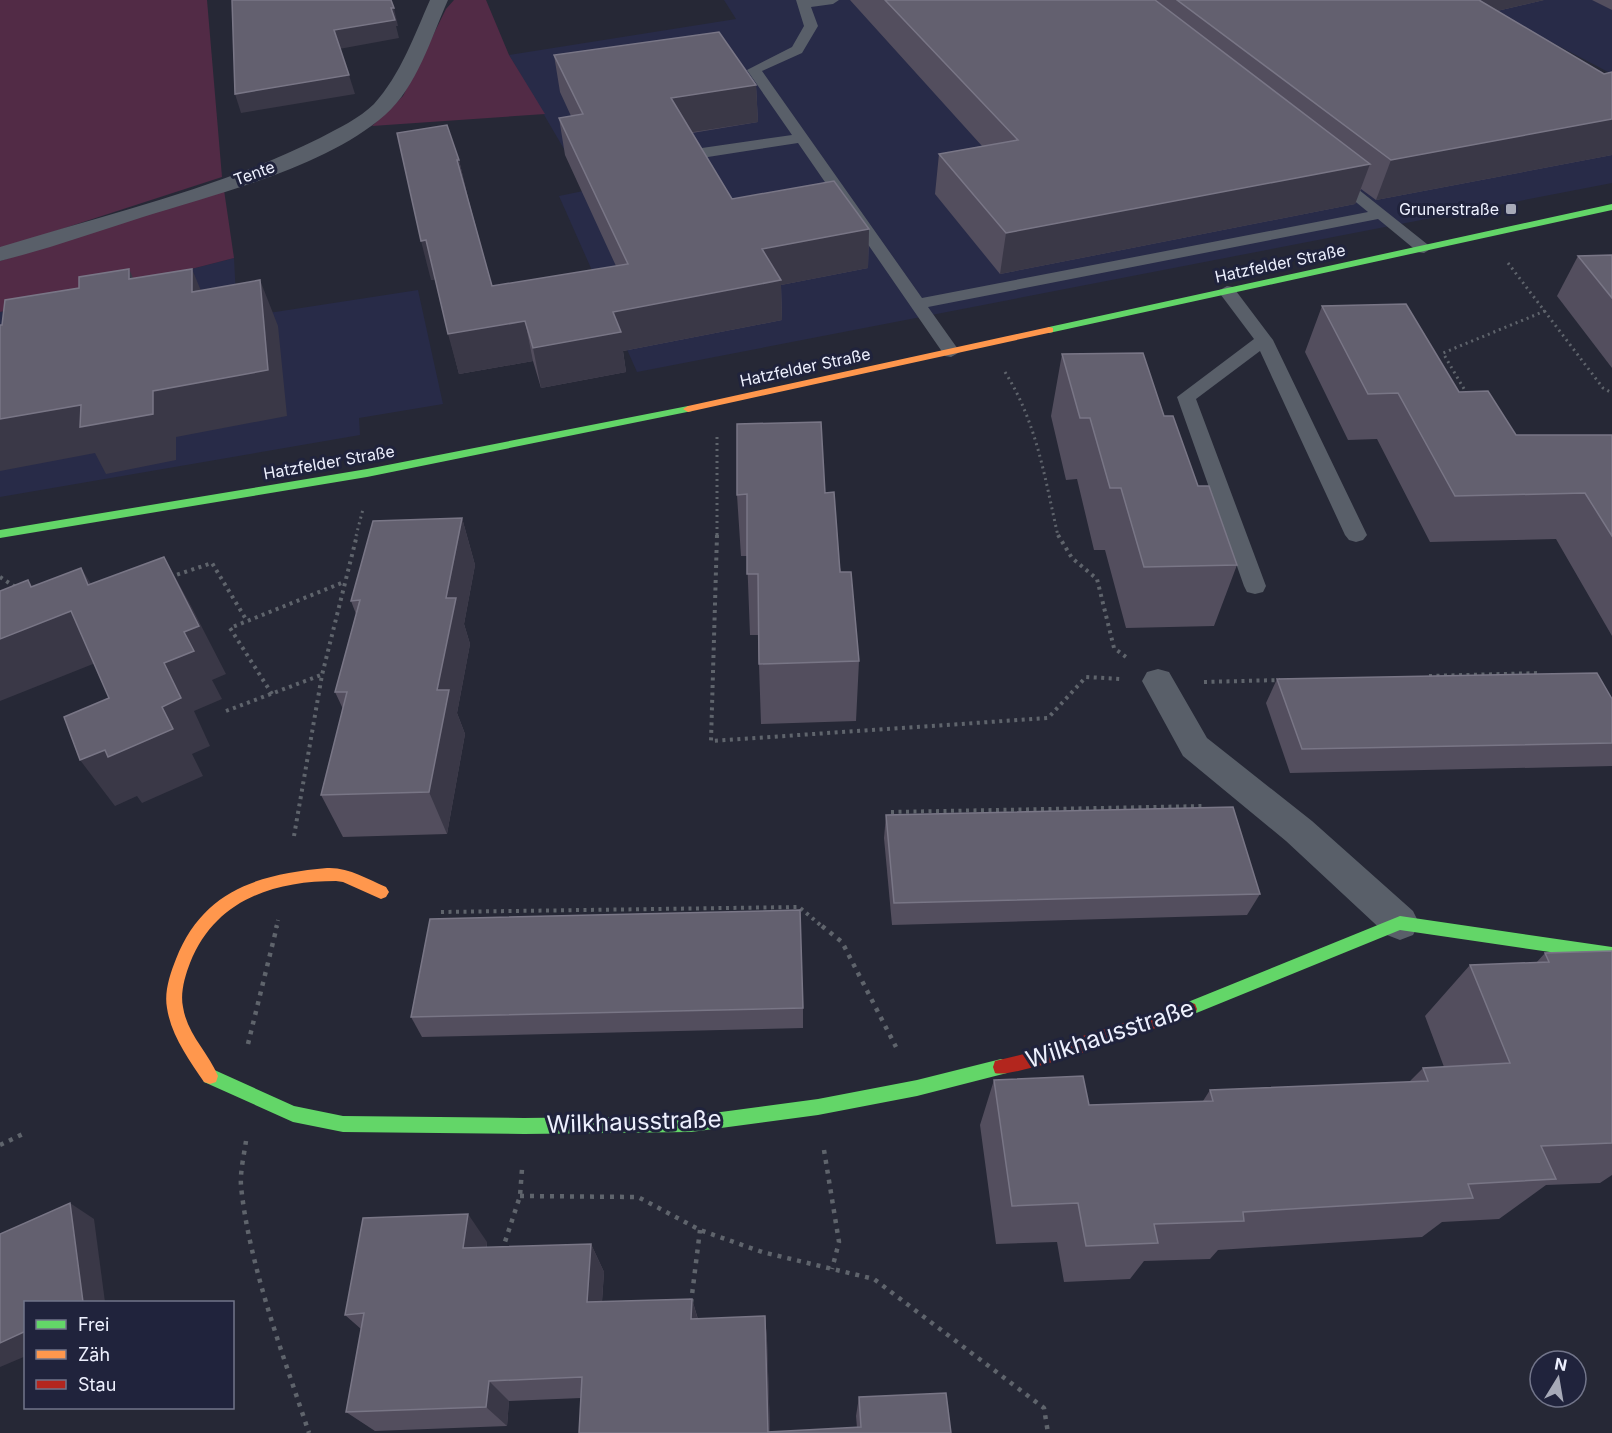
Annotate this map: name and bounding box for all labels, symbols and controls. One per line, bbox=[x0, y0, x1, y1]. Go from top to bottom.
street label: Tente bbox=[231, 156, 277, 190]
place label: Grunerstraße bbox=[1399, 199, 1499, 219]
marker: Grunerstraße bbox=[1504, 202, 1518, 216]
street label: Hatzfelder Straße bbox=[1213, 239, 1347, 287]
street label: Hatzfelder Straße bbox=[738, 343, 872, 391]
street label: Hatzfelder Straße bbox=[262, 441, 396, 483]
street label: Wilkhausstraße bbox=[1022, 993, 1197, 1074]
street label: Wilkhausstraße bbox=[546, 1104, 722, 1139]
legend bbox=[24, 1301, 234, 1409]
text: Frei bbox=[78, 1314, 109, 1335]
text: Zäh bbox=[78, 1344, 110, 1365]
north arrow bbox=[1528, 1349, 1588, 1409]
text: N bbox=[1553, 1353, 1569, 1375]
text: Stau bbox=[78, 1374, 116, 1395]

